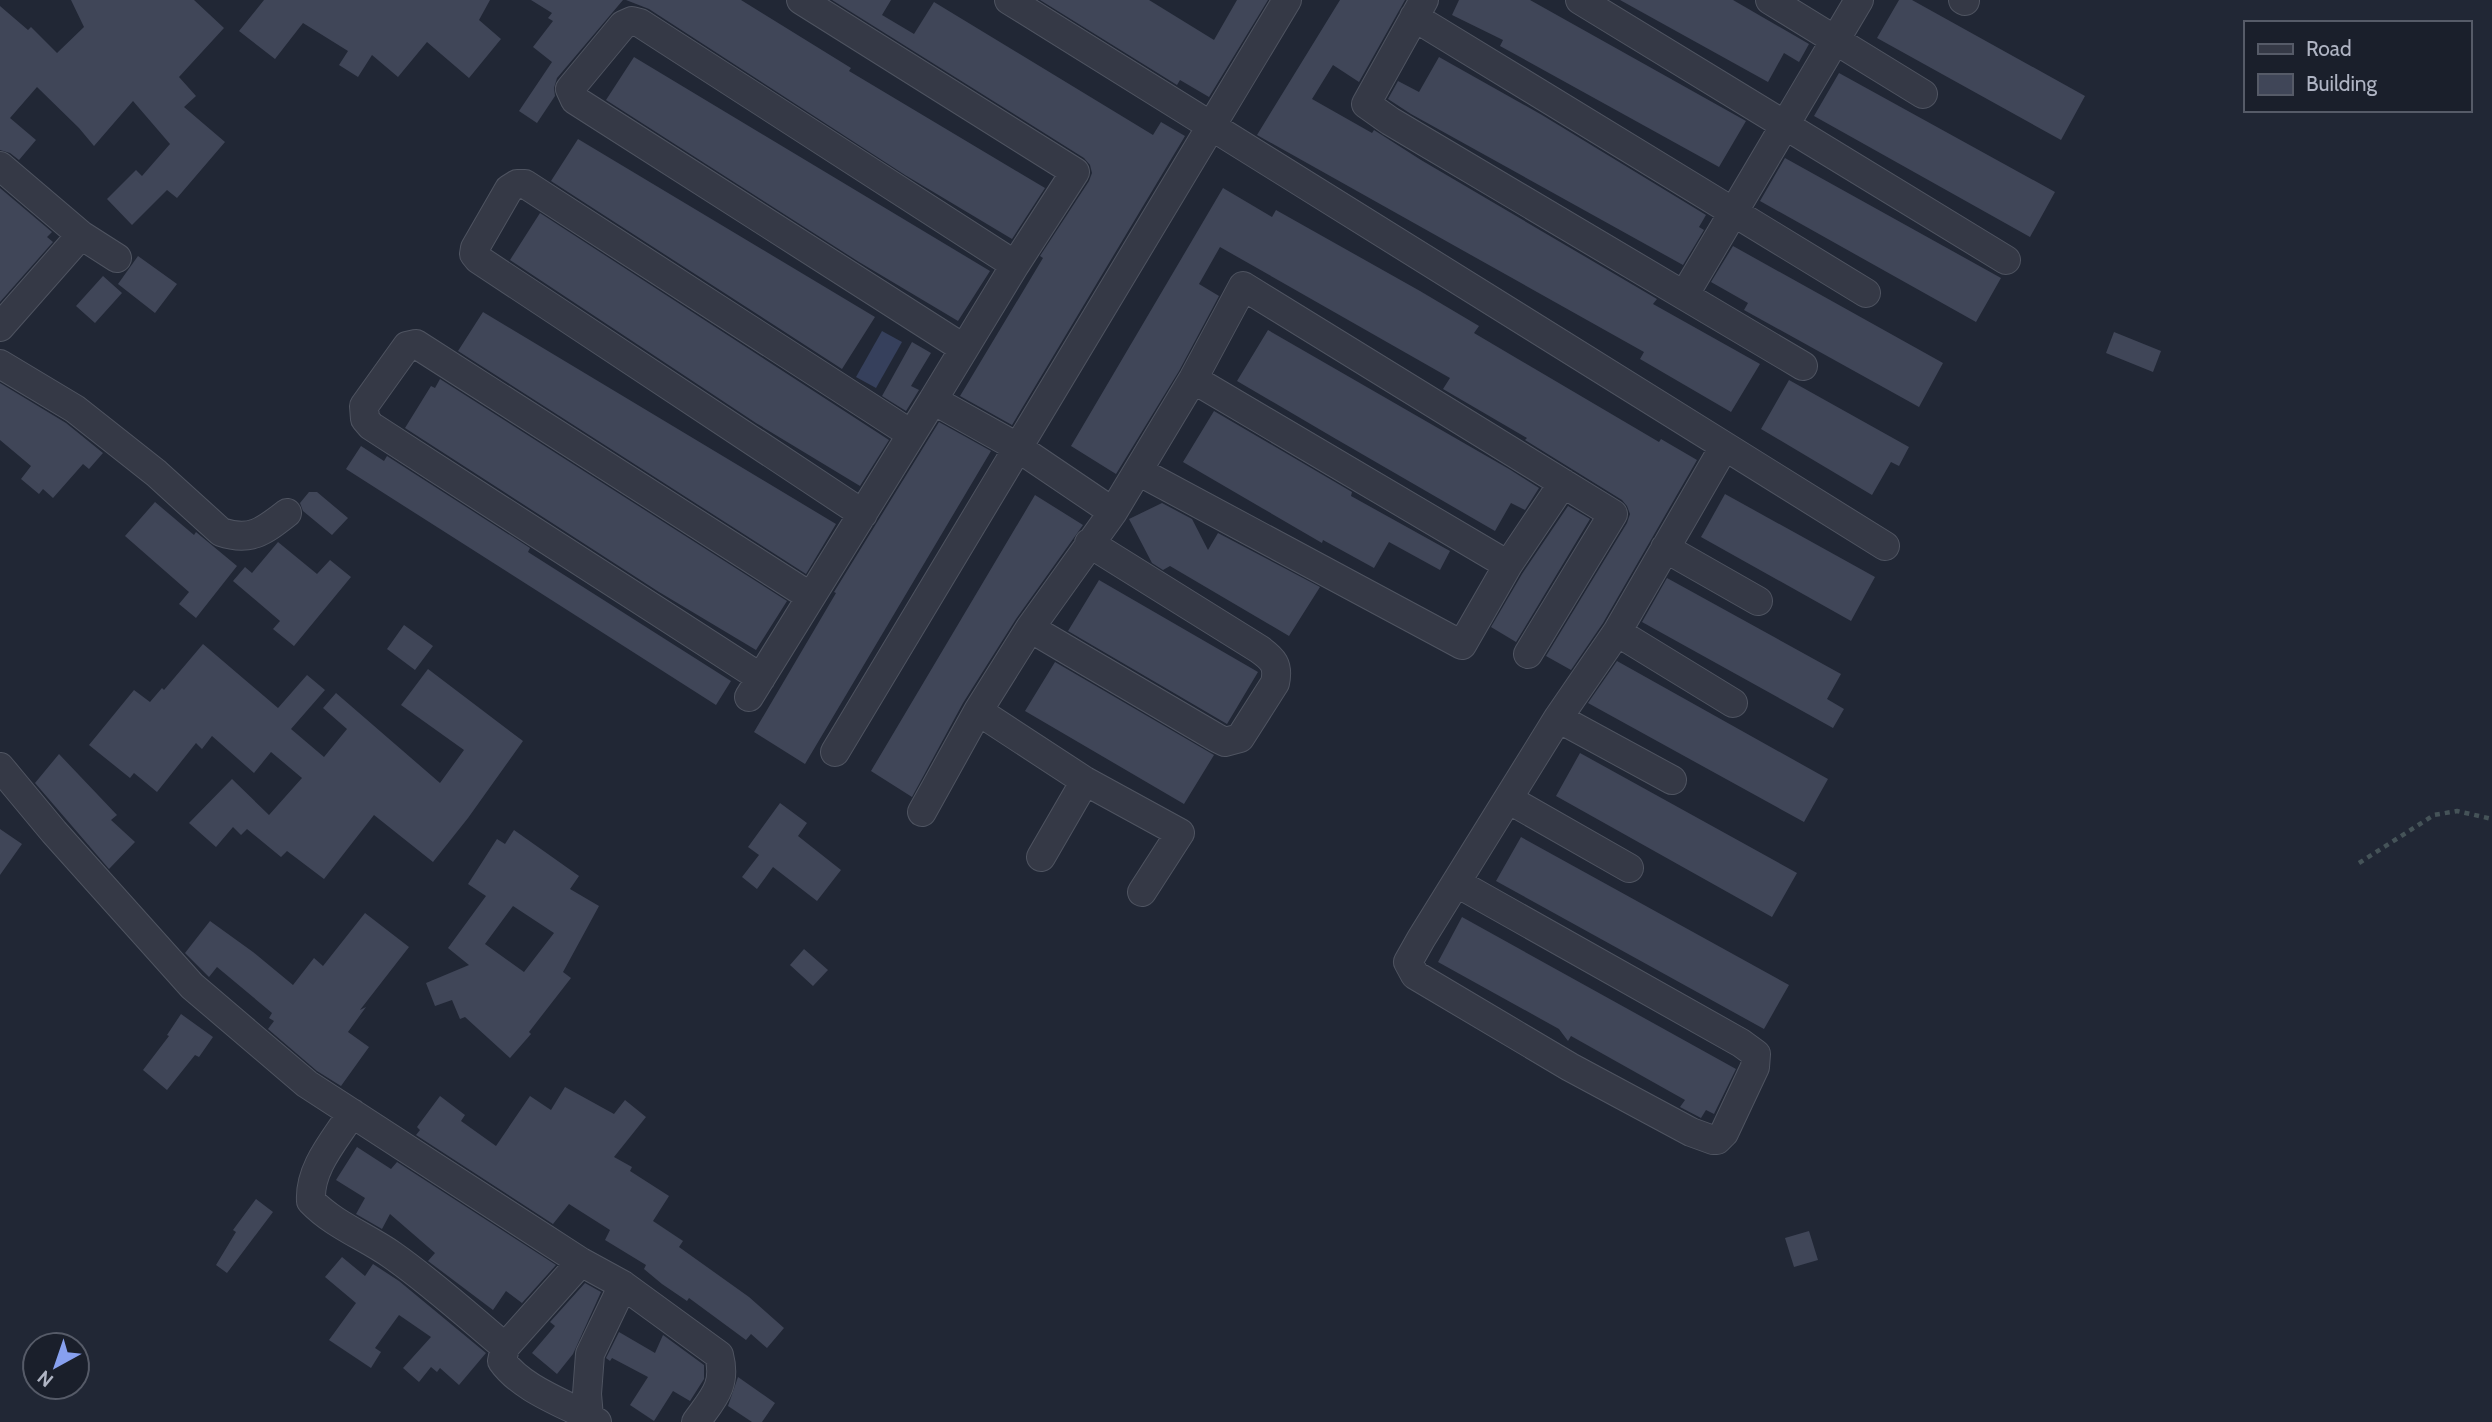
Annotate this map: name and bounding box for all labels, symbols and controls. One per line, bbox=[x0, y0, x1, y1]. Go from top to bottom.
legend bbox=[2244, 21, 2471, 112]
text: Road bbox=[2306, 36, 2352, 61]
text: Building bbox=[2306, 71, 2378, 96]
north arrow bbox=[21, 1331, 91, 1401]
text: N bbox=[33, 1366, 58, 1392]

